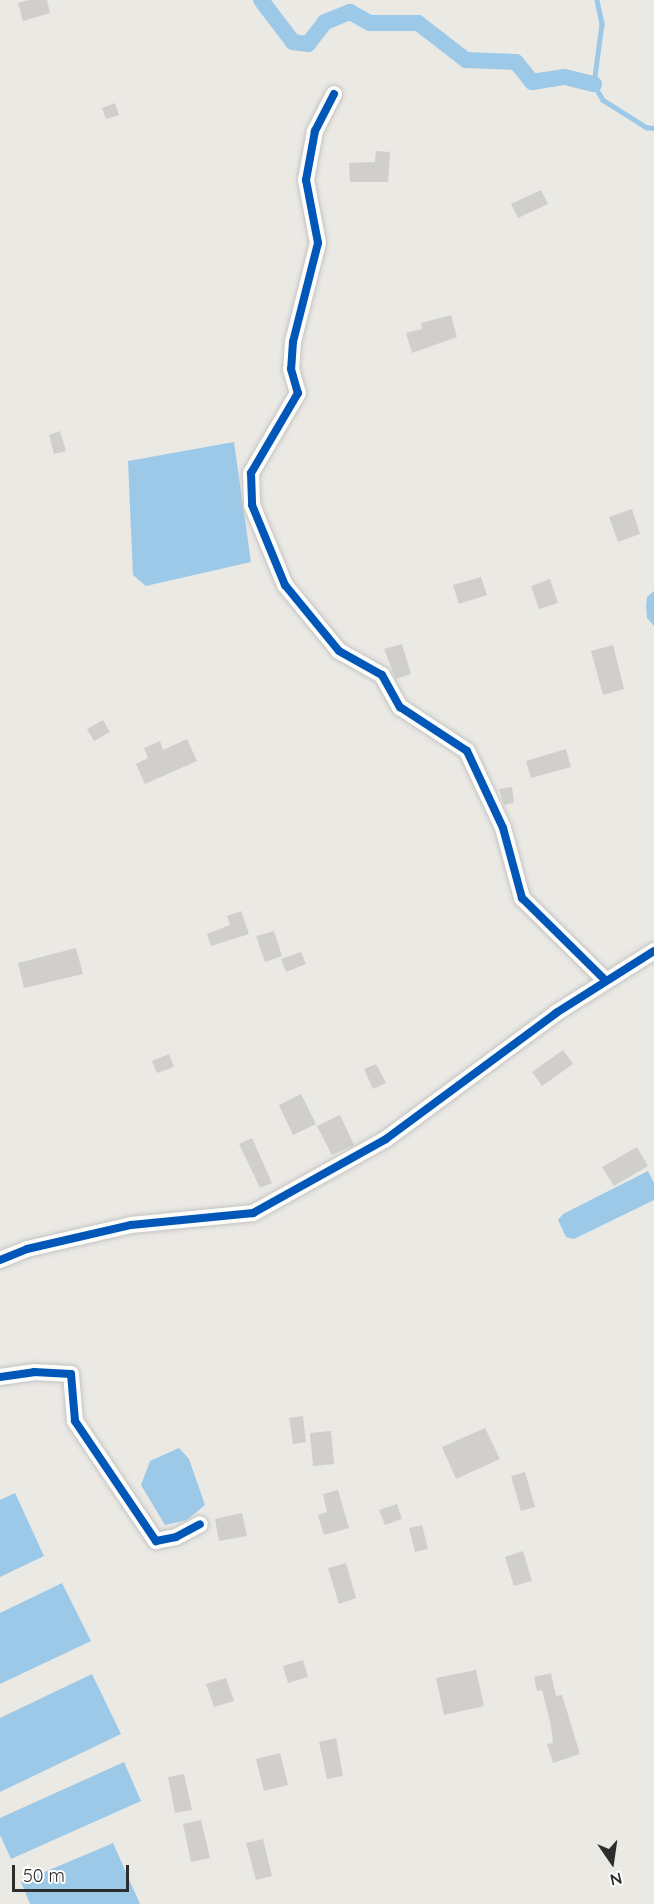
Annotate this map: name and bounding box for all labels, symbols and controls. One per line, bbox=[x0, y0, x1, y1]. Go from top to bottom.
north arrow bbox=[582, 1832, 642, 1892]
scale bar bbox=[15, 1853, 132, 1891]
text: 50 m bbox=[23, 1864, 65, 1887]
text: N bbox=[608, 1868, 624, 1891]

